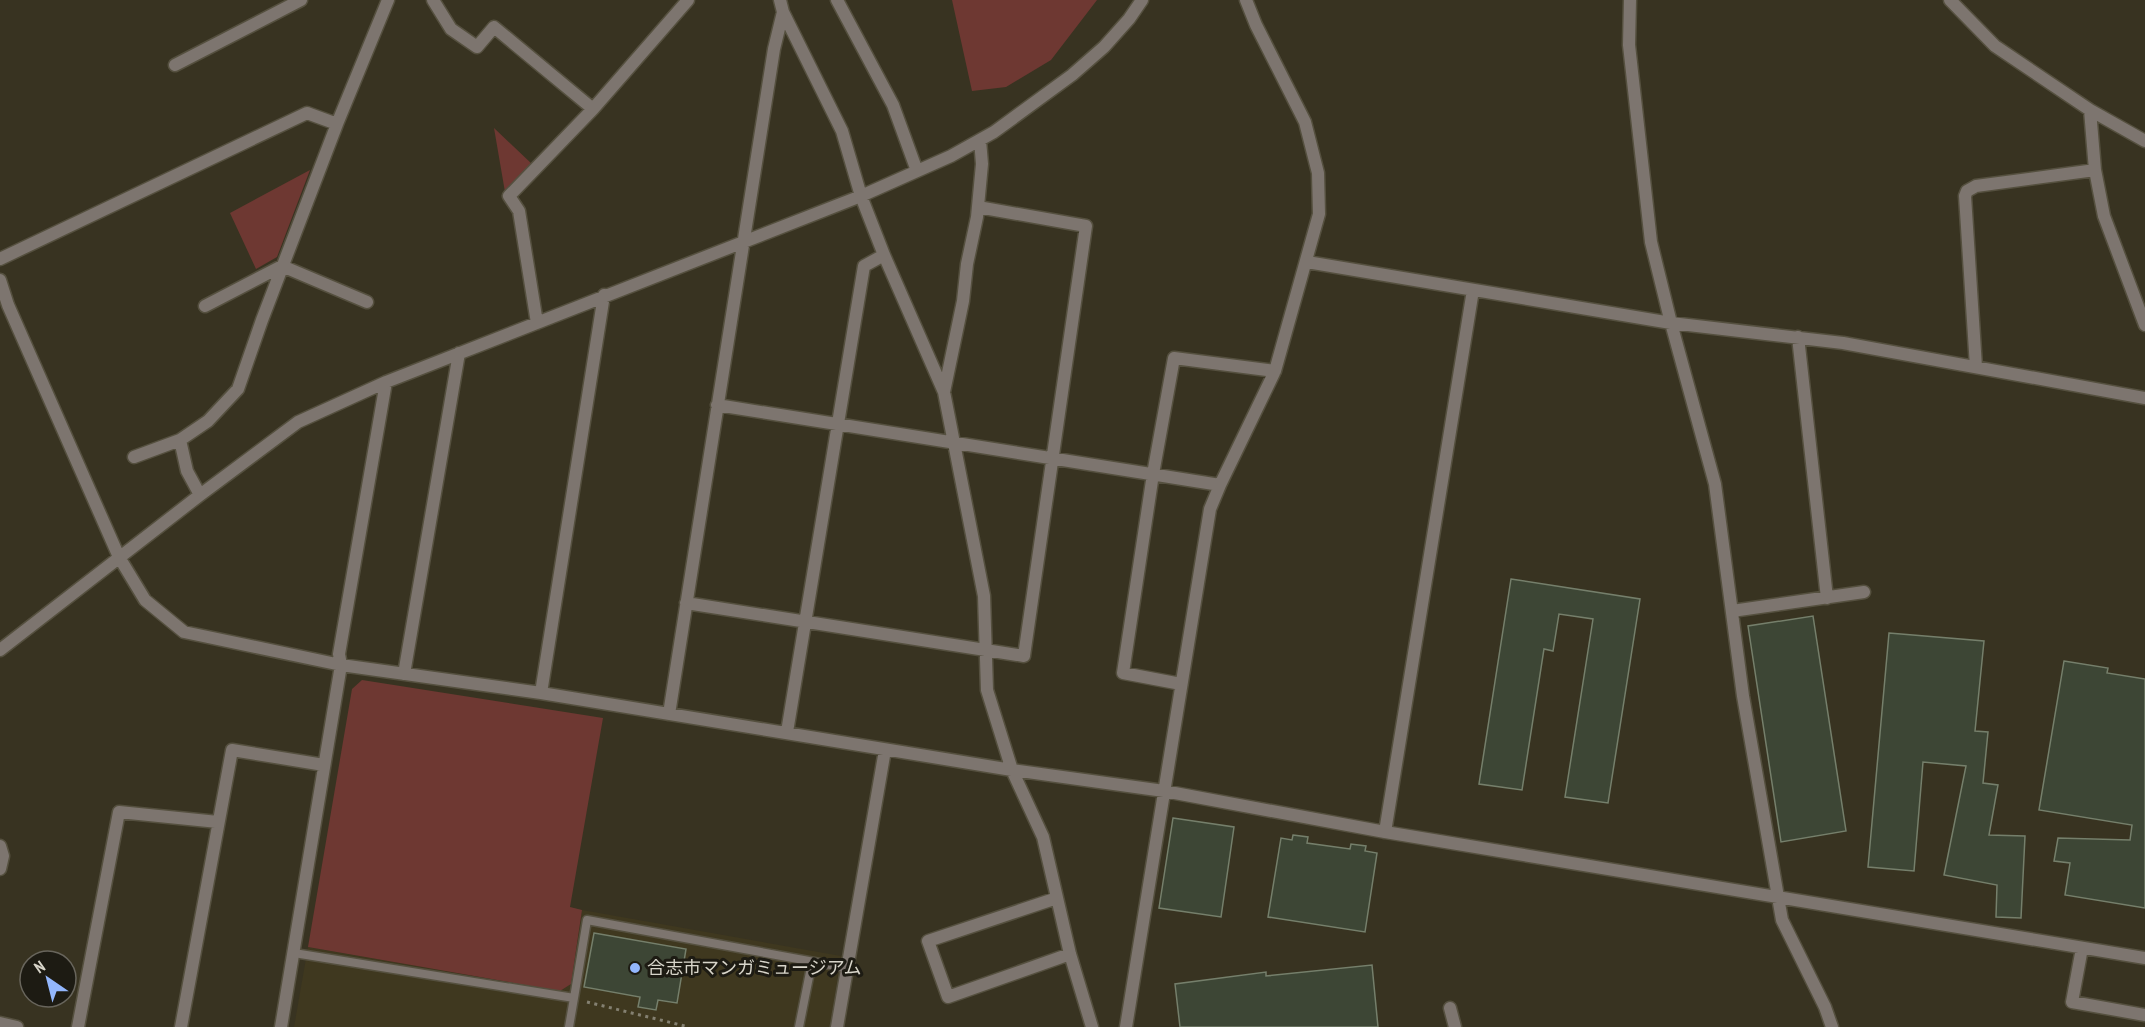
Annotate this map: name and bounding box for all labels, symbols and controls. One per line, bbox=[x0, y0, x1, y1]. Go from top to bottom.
north arrow bbox=[18, 949, 78, 1009]
text: N bbox=[30, 956, 49, 977]
place label: 合志市マンガミュージアム bbox=[647, 956, 861, 979]
marker: 合志市マンガミュージアム bbox=[628, 961, 642, 975]

